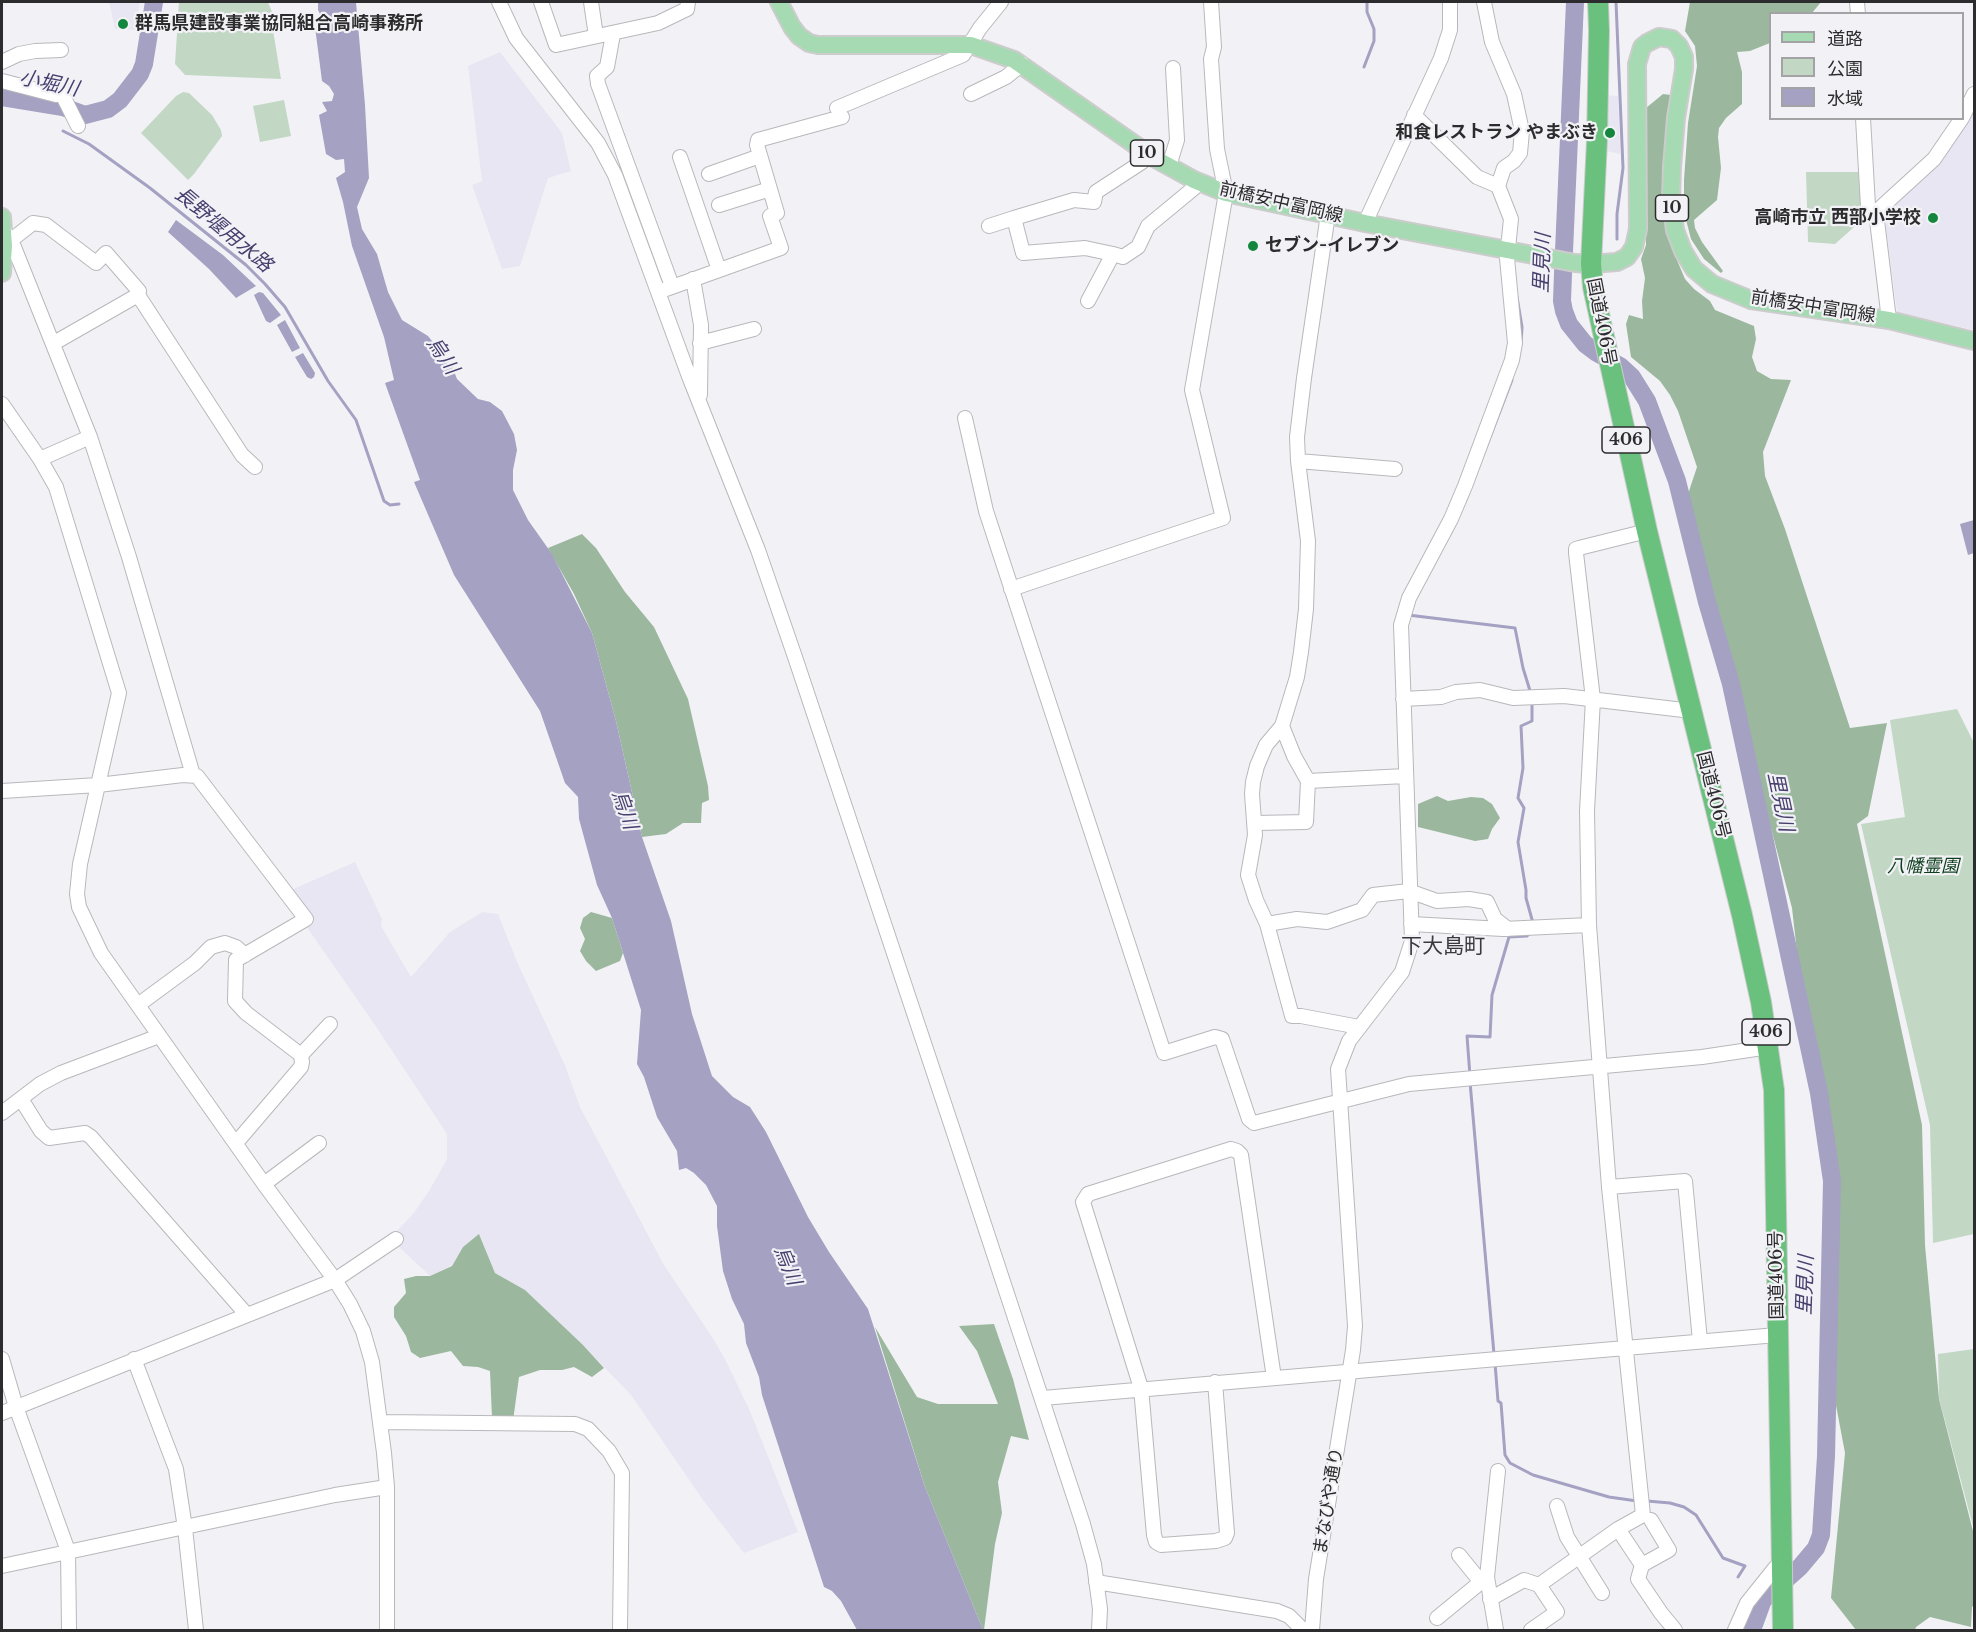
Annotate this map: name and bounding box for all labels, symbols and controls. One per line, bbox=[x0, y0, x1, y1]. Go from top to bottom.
legend bbox=[1769, 12, 1964, 120]
place label: 群馬県建設事業協同組合高崎事務所 bbox=[135, 13, 423, 35]
marker: 群馬県建設事業協同組合高崎事務所 bbox=[116, 17, 130, 31]
text: 道路 bbox=[1827, 28, 1863, 50]
text: 公園 bbox=[1827, 58, 1863, 80]
water label: 小堀川 bbox=[17, 66, 81, 102]
text: 水域 bbox=[1827, 88, 1863, 110]
place label: 和食レストラン やまぶき bbox=[1395, 122, 1598, 144]
marker: 和食レストラン やまぶき bbox=[1603, 126, 1617, 140]
road number: 10 bbox=[1130, 140, 1164, 166]
street label: 前橋安中富岡線 bbox=[1217, 178, 1345, 228]
water label: 長野堰用水路 bbox=[169, 182, 277, 278]
road number: 10 bbox=[1656, 195, 1688, 221]
place label: 高崎市立 西部小学校 bbox=[1754, 207, 1921, 229]
marker: 高崎市立 西部小学校 bbox=[1926, 211, 1940, 225]
water label: 里見川 bbox=[1530, 233, 1556, 293]
place label: セブン-イレブン bbox=[1265, 235, 1399, 257]
marker: セブン-イレブン bbox=[1246, 239, 1260, 253]
street label: 国道406号 bbox=[1582, 276, 1620, 368]
street label: 前橋安中富岡線 bbox=[1749, 286, 1877, 328]
water label: 烏川 bbox=[421, 333, 463, 379]
road number: 406 bbox=[1602, 427, 1650, 453]
street label: 国道406号 bbox=[1692, 749, 1734, 841]
water label: 里見川 bbox=[1762, 770, 1798, 834]
water label: 烏川 bbox=[606, 787, 642, 833]
park label: 八幡霊園 bbox=[1887, 856, 1959, 878]
district label: 下大島町 bbox=[1401, 934, 1485, 960]
road number: 406 bbox=[1742, 1019, 1790, 1045]
street label: 国道406号 bbox=[1765, 1230, 1789, 1320]
water label: 烏川 bbox=[768, 1243, 806, 1289]
water label: 里見川 bbox=[1793, 1255, 1819, 1315]
street label: まなびや通り bbox=[1310, 1446, 1348, 1556]

